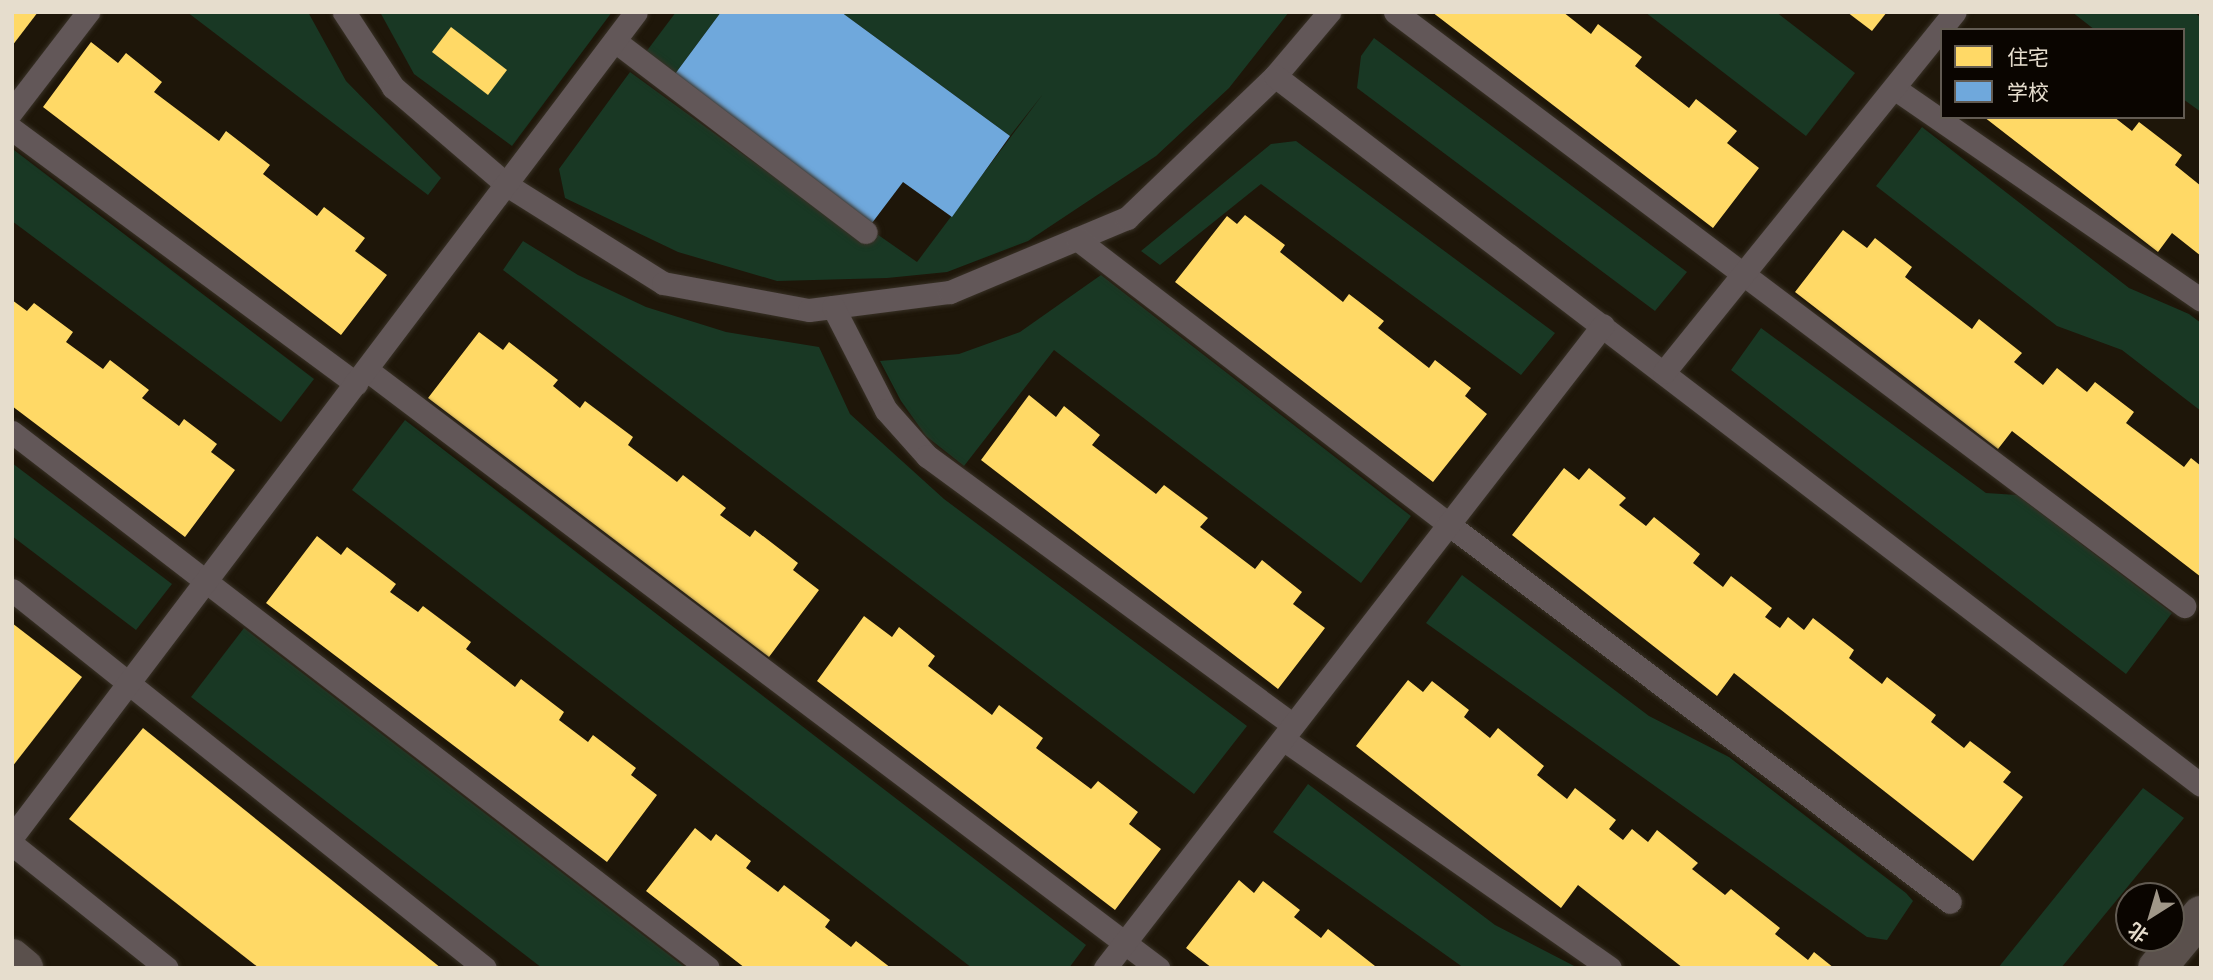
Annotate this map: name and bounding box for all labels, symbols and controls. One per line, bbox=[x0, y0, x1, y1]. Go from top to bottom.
legend bbox=[1940, 28, 2185, 119]
text: 住宅 bbox=[2007, 44, 2049, 72]
text: 学校 bbox=[2007, 79, 2049, 107]
north arrow bbox=[2115, 882, 2185, 952]
text: 北 bbox=[2123, 917, 2153, 948]

